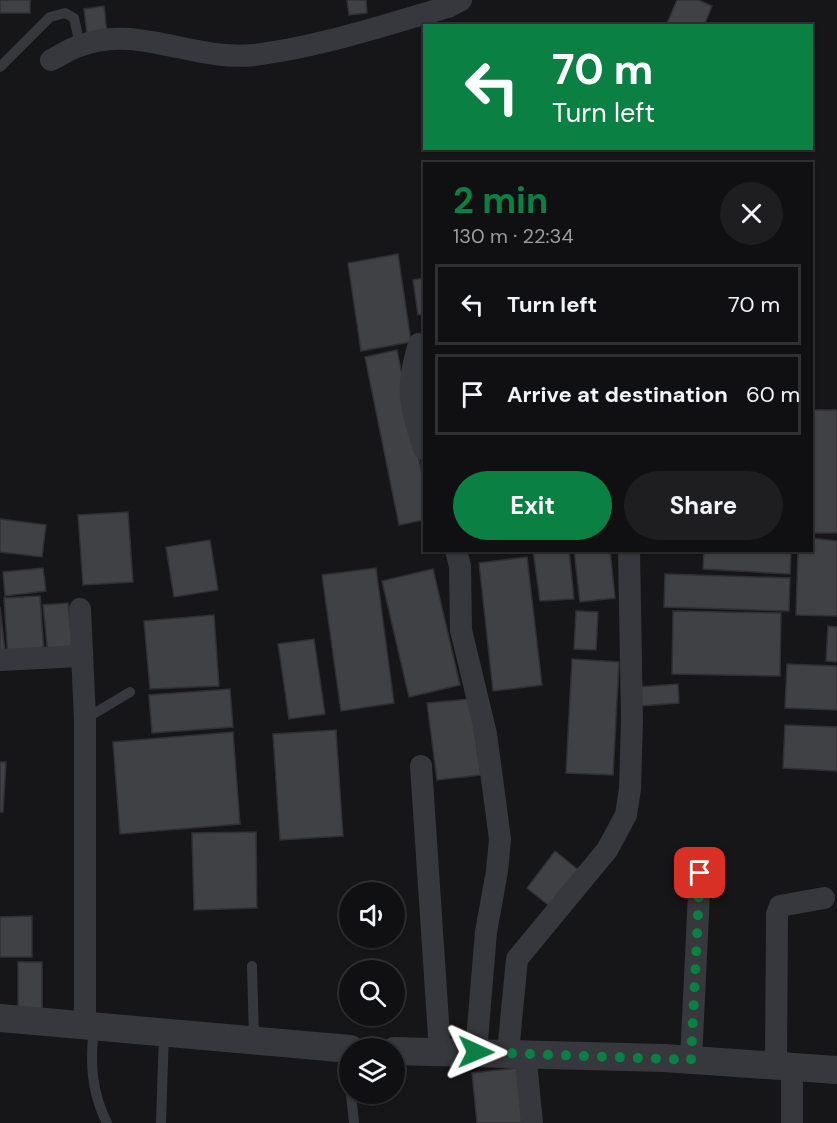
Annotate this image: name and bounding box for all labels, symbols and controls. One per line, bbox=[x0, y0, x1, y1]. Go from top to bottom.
text: 70 m bbox=[552, 42, 653, 97]
icon: left bbox=[453, 48, 531, 126]
text: Turn left bbox=[552, 95, 655, 130]
text: 2 min bbox=[453, 177, 548, 224]
button: close bbox=[720, 182, 783, 245]
text: 130 m · 22:34 bbox=[453, 223, 574, 249]
icon: left bbox=[456, 288, 489, 321]
text: Turn left bbox=[507, 290, 597, 319]
text: 70 m bbox=[728, 290, 780, 319]
icon: arrive bbox=[456, 378, 489, 411]
text: Arrive at destination bbox=[507, 380, 728, 409]
text: 60 m bbox=[746, 380, 800, 409]
button: Exit bbox=[453, 471, 612, 540]
button: Share bbox=[624, 471, 783, 540]
pin bbox=[674, 847, 725, 898]
icon: arrive bbox=[683, 856, 716, 889]
map controls bbox=[339, 882, 405, 1104]
button: sound bbox=[339, 882, 405, 948]
button: search bbox=[339, 960, 405, 1026]
position arrow bbox=[444, 1020, 508, 1084]
button: layers bbox=[339, 1038, 405, 1104]

